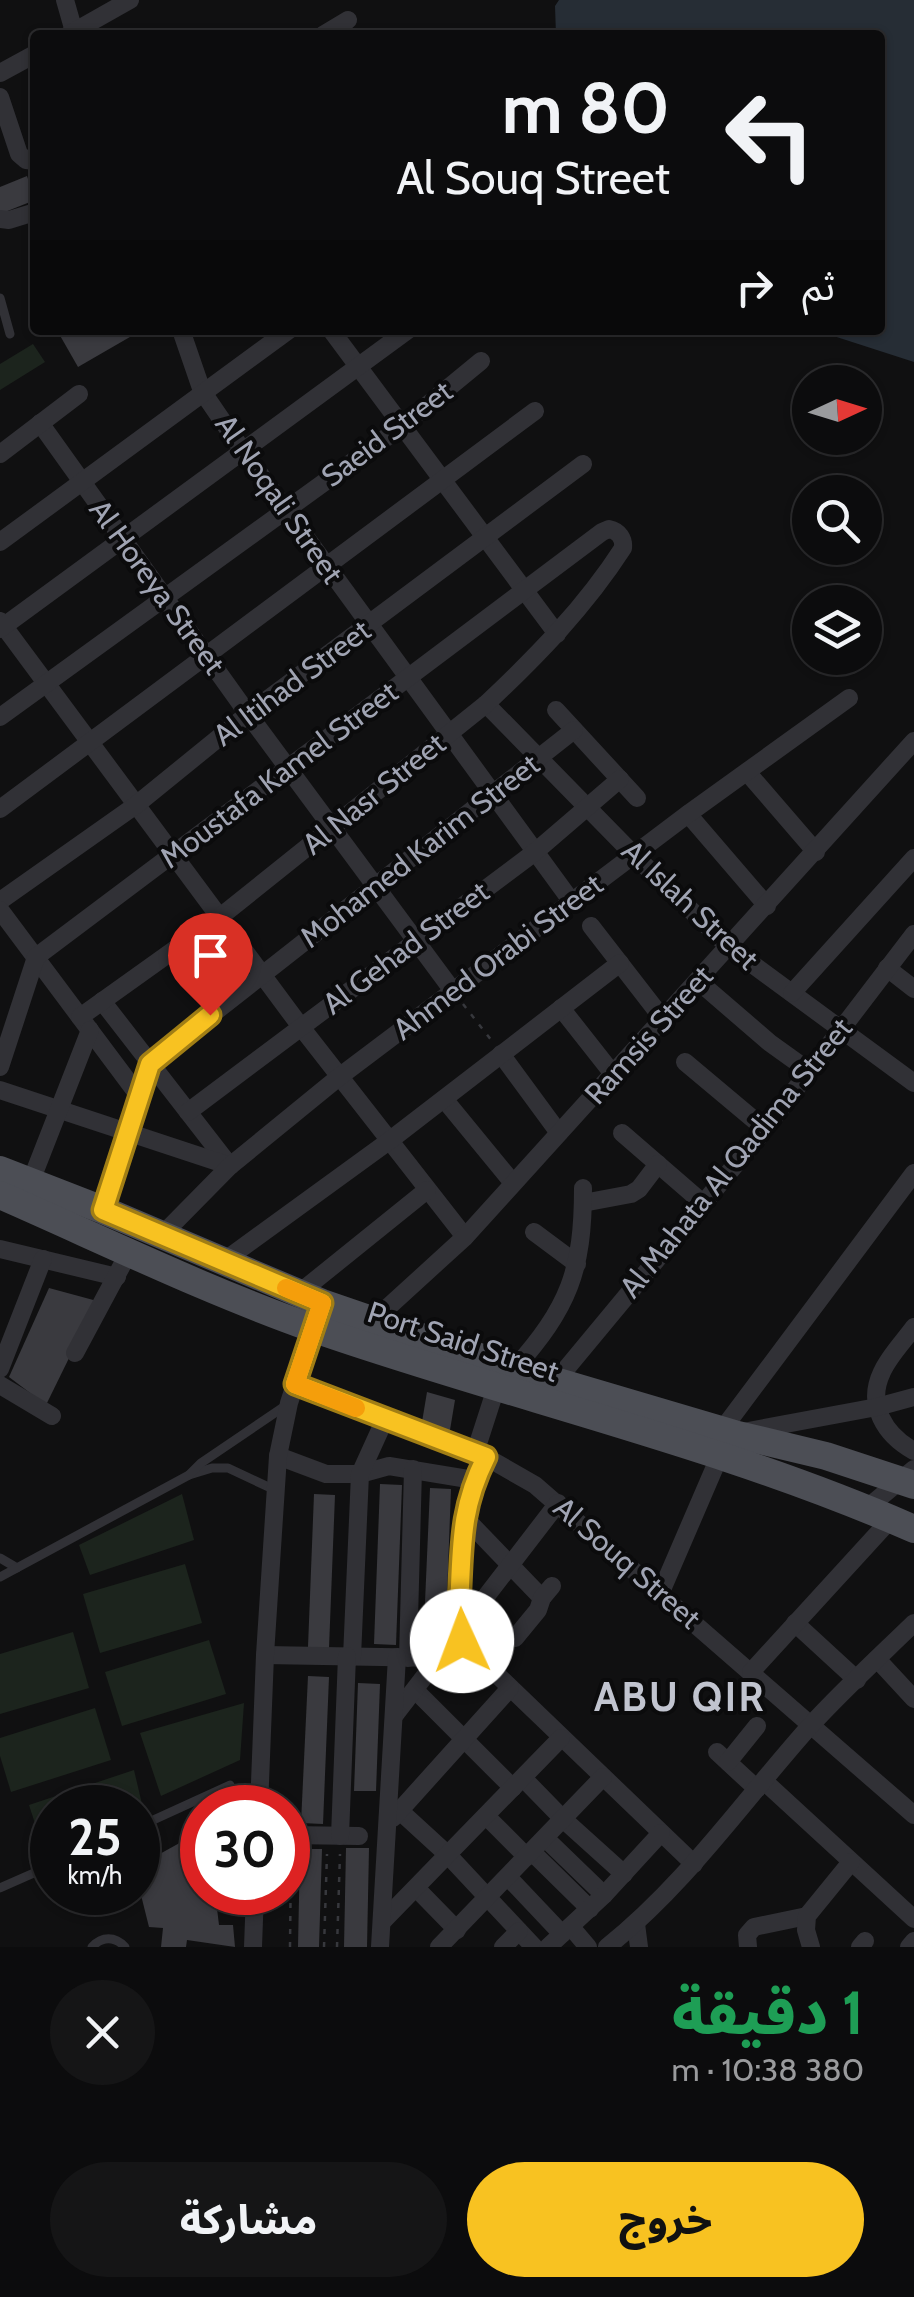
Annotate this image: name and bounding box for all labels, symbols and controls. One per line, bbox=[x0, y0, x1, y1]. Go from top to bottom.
text: 80 m bbox=[502, 65, 670, 151]
icon: left bbox=[705, 70, 835, 200]
text: Al Souq Street bbox=[396, 151, 670, 205]
icon: right bbox=[727, 260, 782, 315]
text: ثم bbox=[802, 263, 835, 310]
north arrow bbox=[792, 365, 882, 455]
map controls bbox=[792, 365, 882, 675]
street label: Saeid Street bbox=[314, 372, 459, 495]
street label: Al Noqali Street bbox=[208, 407, 351, 590]
button: search bbox=[792, 475, 882, 565]
street label: Al Horeya Street bbox=[82, 492, 233, 681]
button: layers bbox=[792, 585, 882, 675]
street label: Al Itihad Street bbox=[206, 612, 378, 754]
street label: Moustafa Kamel Street bbox=[153, 673, 405, 876]
street label: Al Nasr Street bbox=[295, 725, 453, 862]
street label: Mohamed Karim Street bbox=[293, 746, 547, 956]
street label: Al Islah Street bbox=[614, 832, 766, 977]
street label: Ahmed Orabi Street bbox=[385, 866, 610, 1048]
street label: Al Gehad Street bbox=[315, 873, 496, 1022]
pin bbox=[168, 913, 253, 1016]
icon: arrive bbox=[183, 928, 238, 983]
street label: Ramsis Street bbox=[577, 958, 720, 1112]
street label: Al Mahata Al Qadima Street bbox=[611, 1010, 860, 1305]
street label: Port Said Street bbox=[363, 1293, 563, 1390]
street label: Al Souq Street bbox=[546, 1489, 708, 1636]
position arrow bbox=[410, 1589, 514, 1693]
district label: ABU QIR bbox=[594, 1672, 766, 1721]
speed limit sign: 30 bbox=[180, 1785, 310, 1915]
text: 25 bbox=[68, 1807, 122, 1868]
text: km/h bbox=[68, 1860, 122, 1890]
text: 1 دقيقة bbox=[672, 1976, 864, 2049]
button: close bbox=[50, 1980, 155, 2085]
text: 380 m · 10:38 bbox=[672, 2050, 864, 2089]
button: مشاركة bbox=[50, 2162, 447, 2277]
button: خروج bbox=[467, 2162, 864, 2277]

